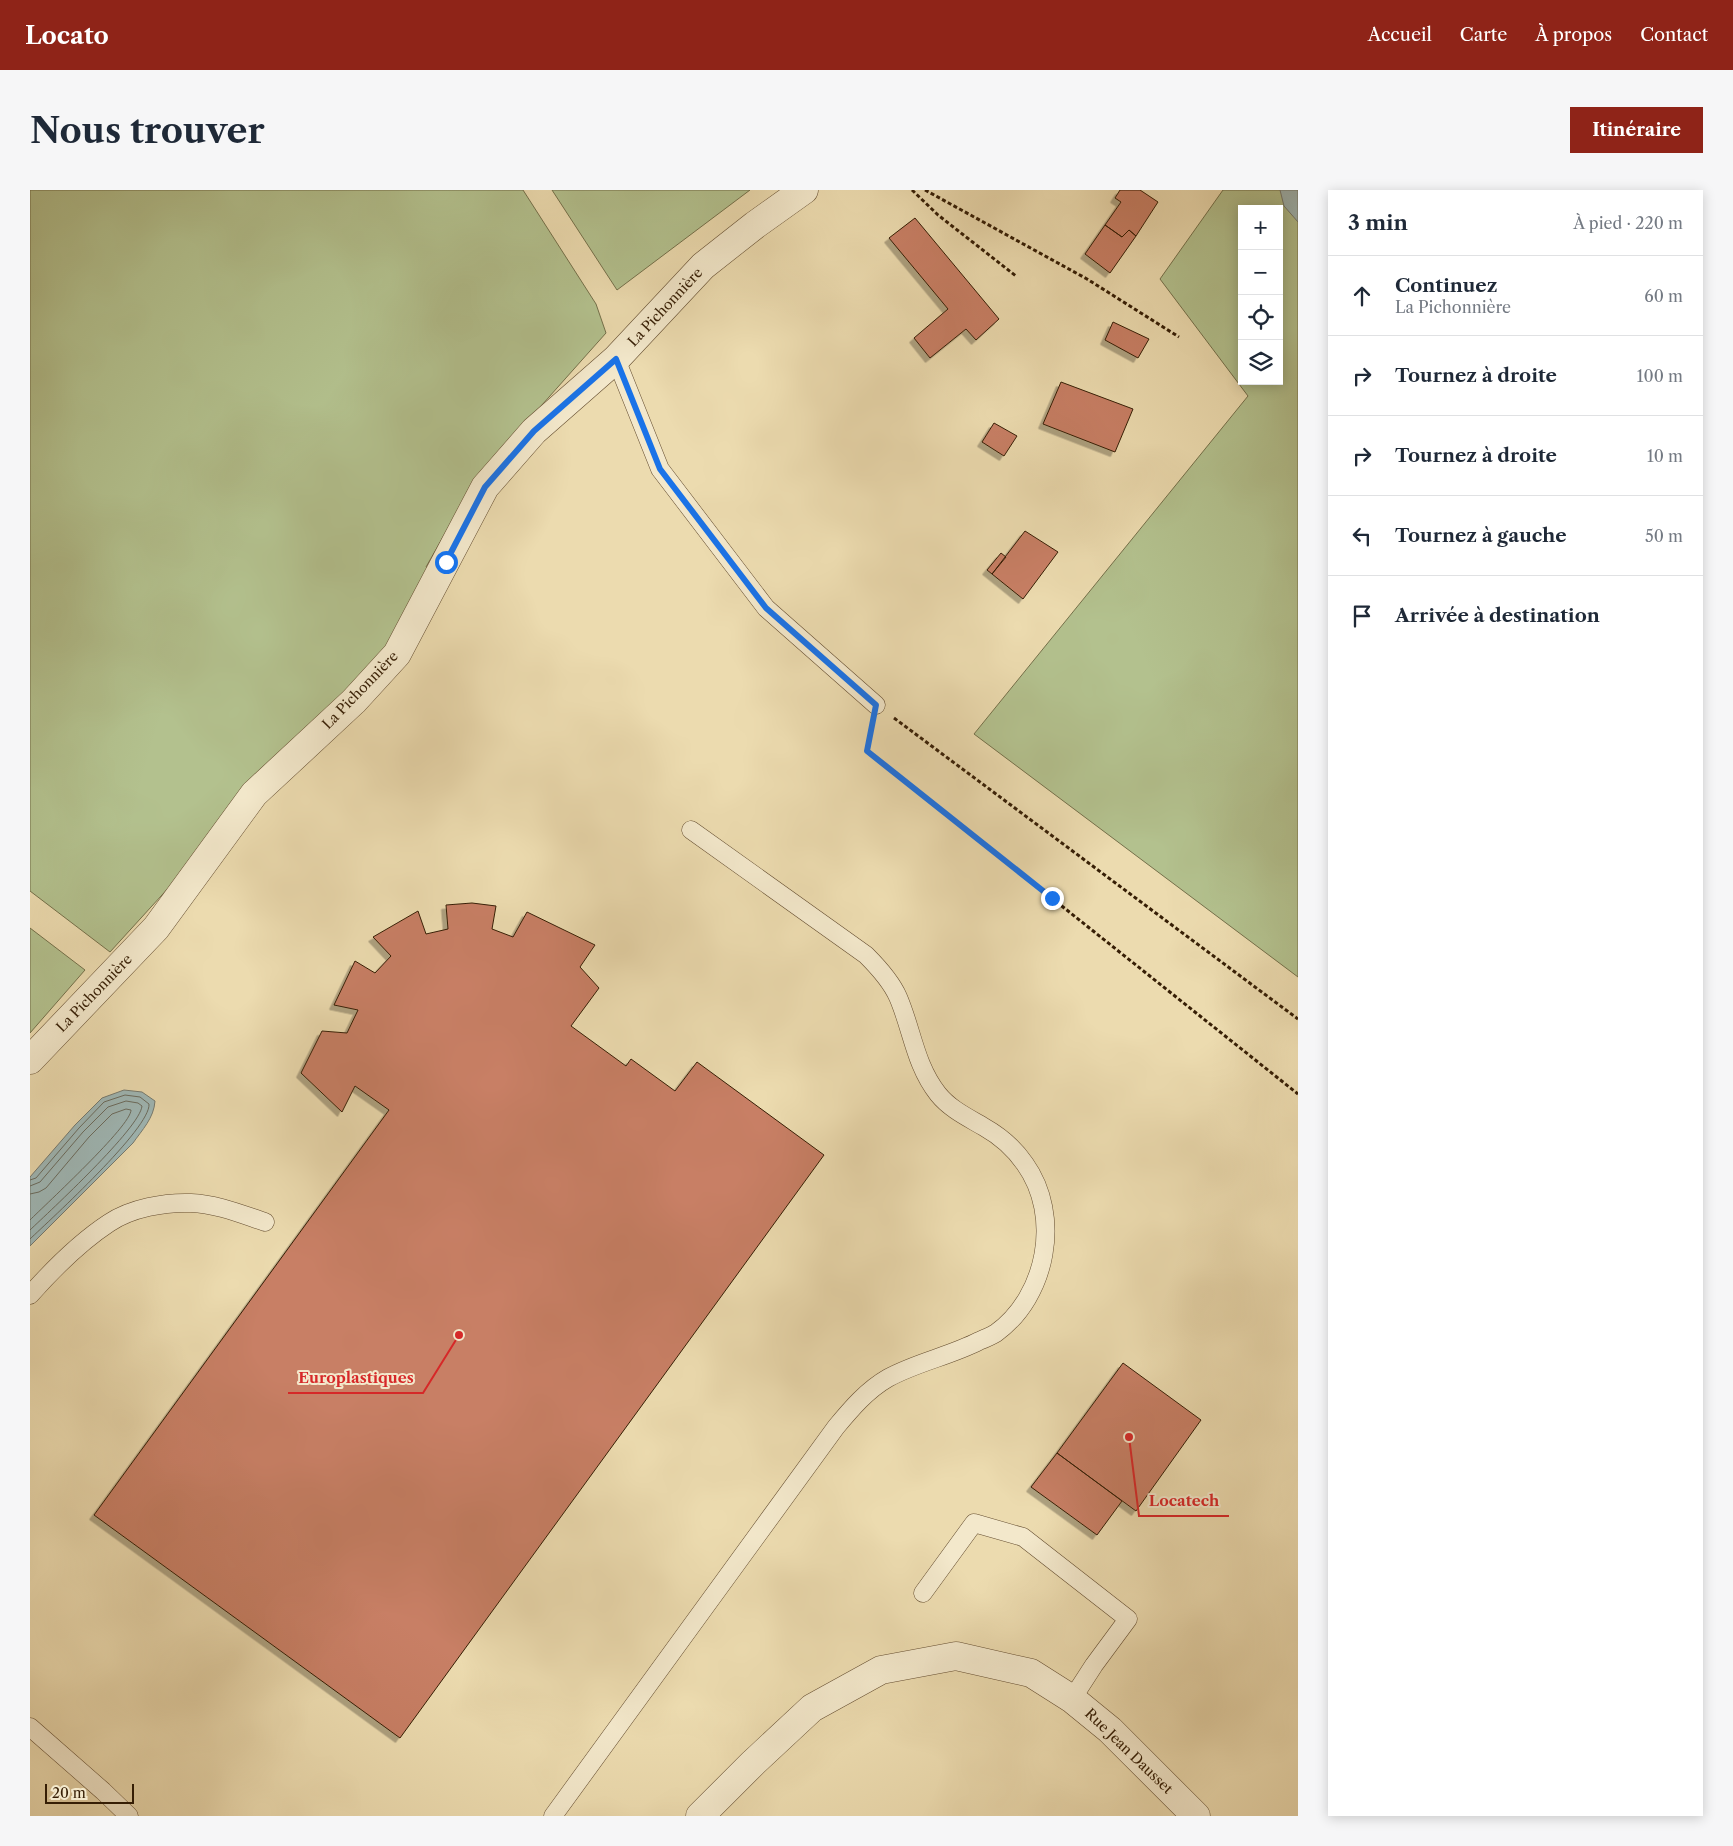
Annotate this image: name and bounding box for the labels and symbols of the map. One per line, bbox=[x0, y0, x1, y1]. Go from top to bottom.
street label: La Pichonnière bbox=[624, 264, 706, 350]
route start bbox=[435, 551, 458, 574]
street label: La Pichonnière bbox=[318, 647, 402, 733]
route end bbox=[1041, 887, 1064, 910]
street label: La Pichonnière bbox=[52, 950, 136, 1036]
callout: Europlastiques bbox=[288, 1363, 423, 1393]
text: Europlastiques bbox=[298, 1368, 414, 1387]
callout: Locatech bbox=[1139, 1486, 1229, 1516]
text: Locatech bbox=[1149, 1491, 1220, 1510]
street label: Rue Jean Dausset bbox=[1081, 1704, 1177, 1798]
scale bar bbox=[45, 1781, 134, 1804]

